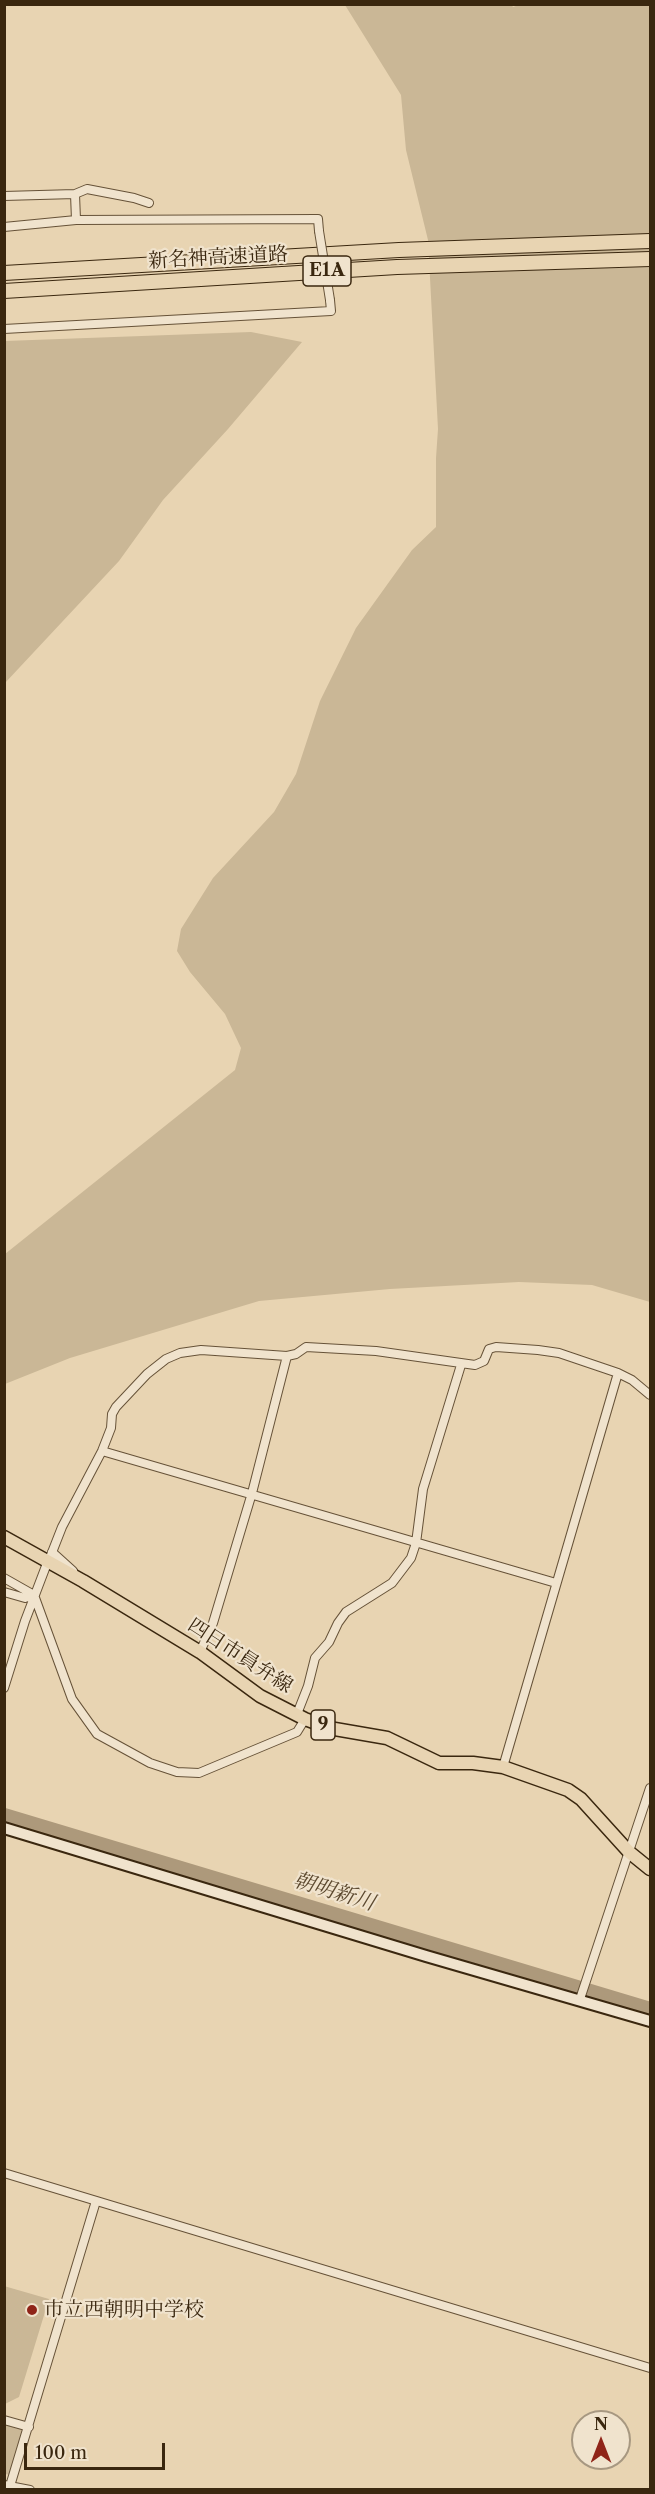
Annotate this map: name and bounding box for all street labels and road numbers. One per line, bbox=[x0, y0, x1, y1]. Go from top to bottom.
street label: 新名神高速道路 bbox=[147, 242, 289, 274]
road number: E1A bbox=[303, 256, 351, 286]
street label: 四日市員弁線 bbox=[183, 1613, 297, 1699]
road number: 9 bbox=[311, 1710, 335, 1740]

